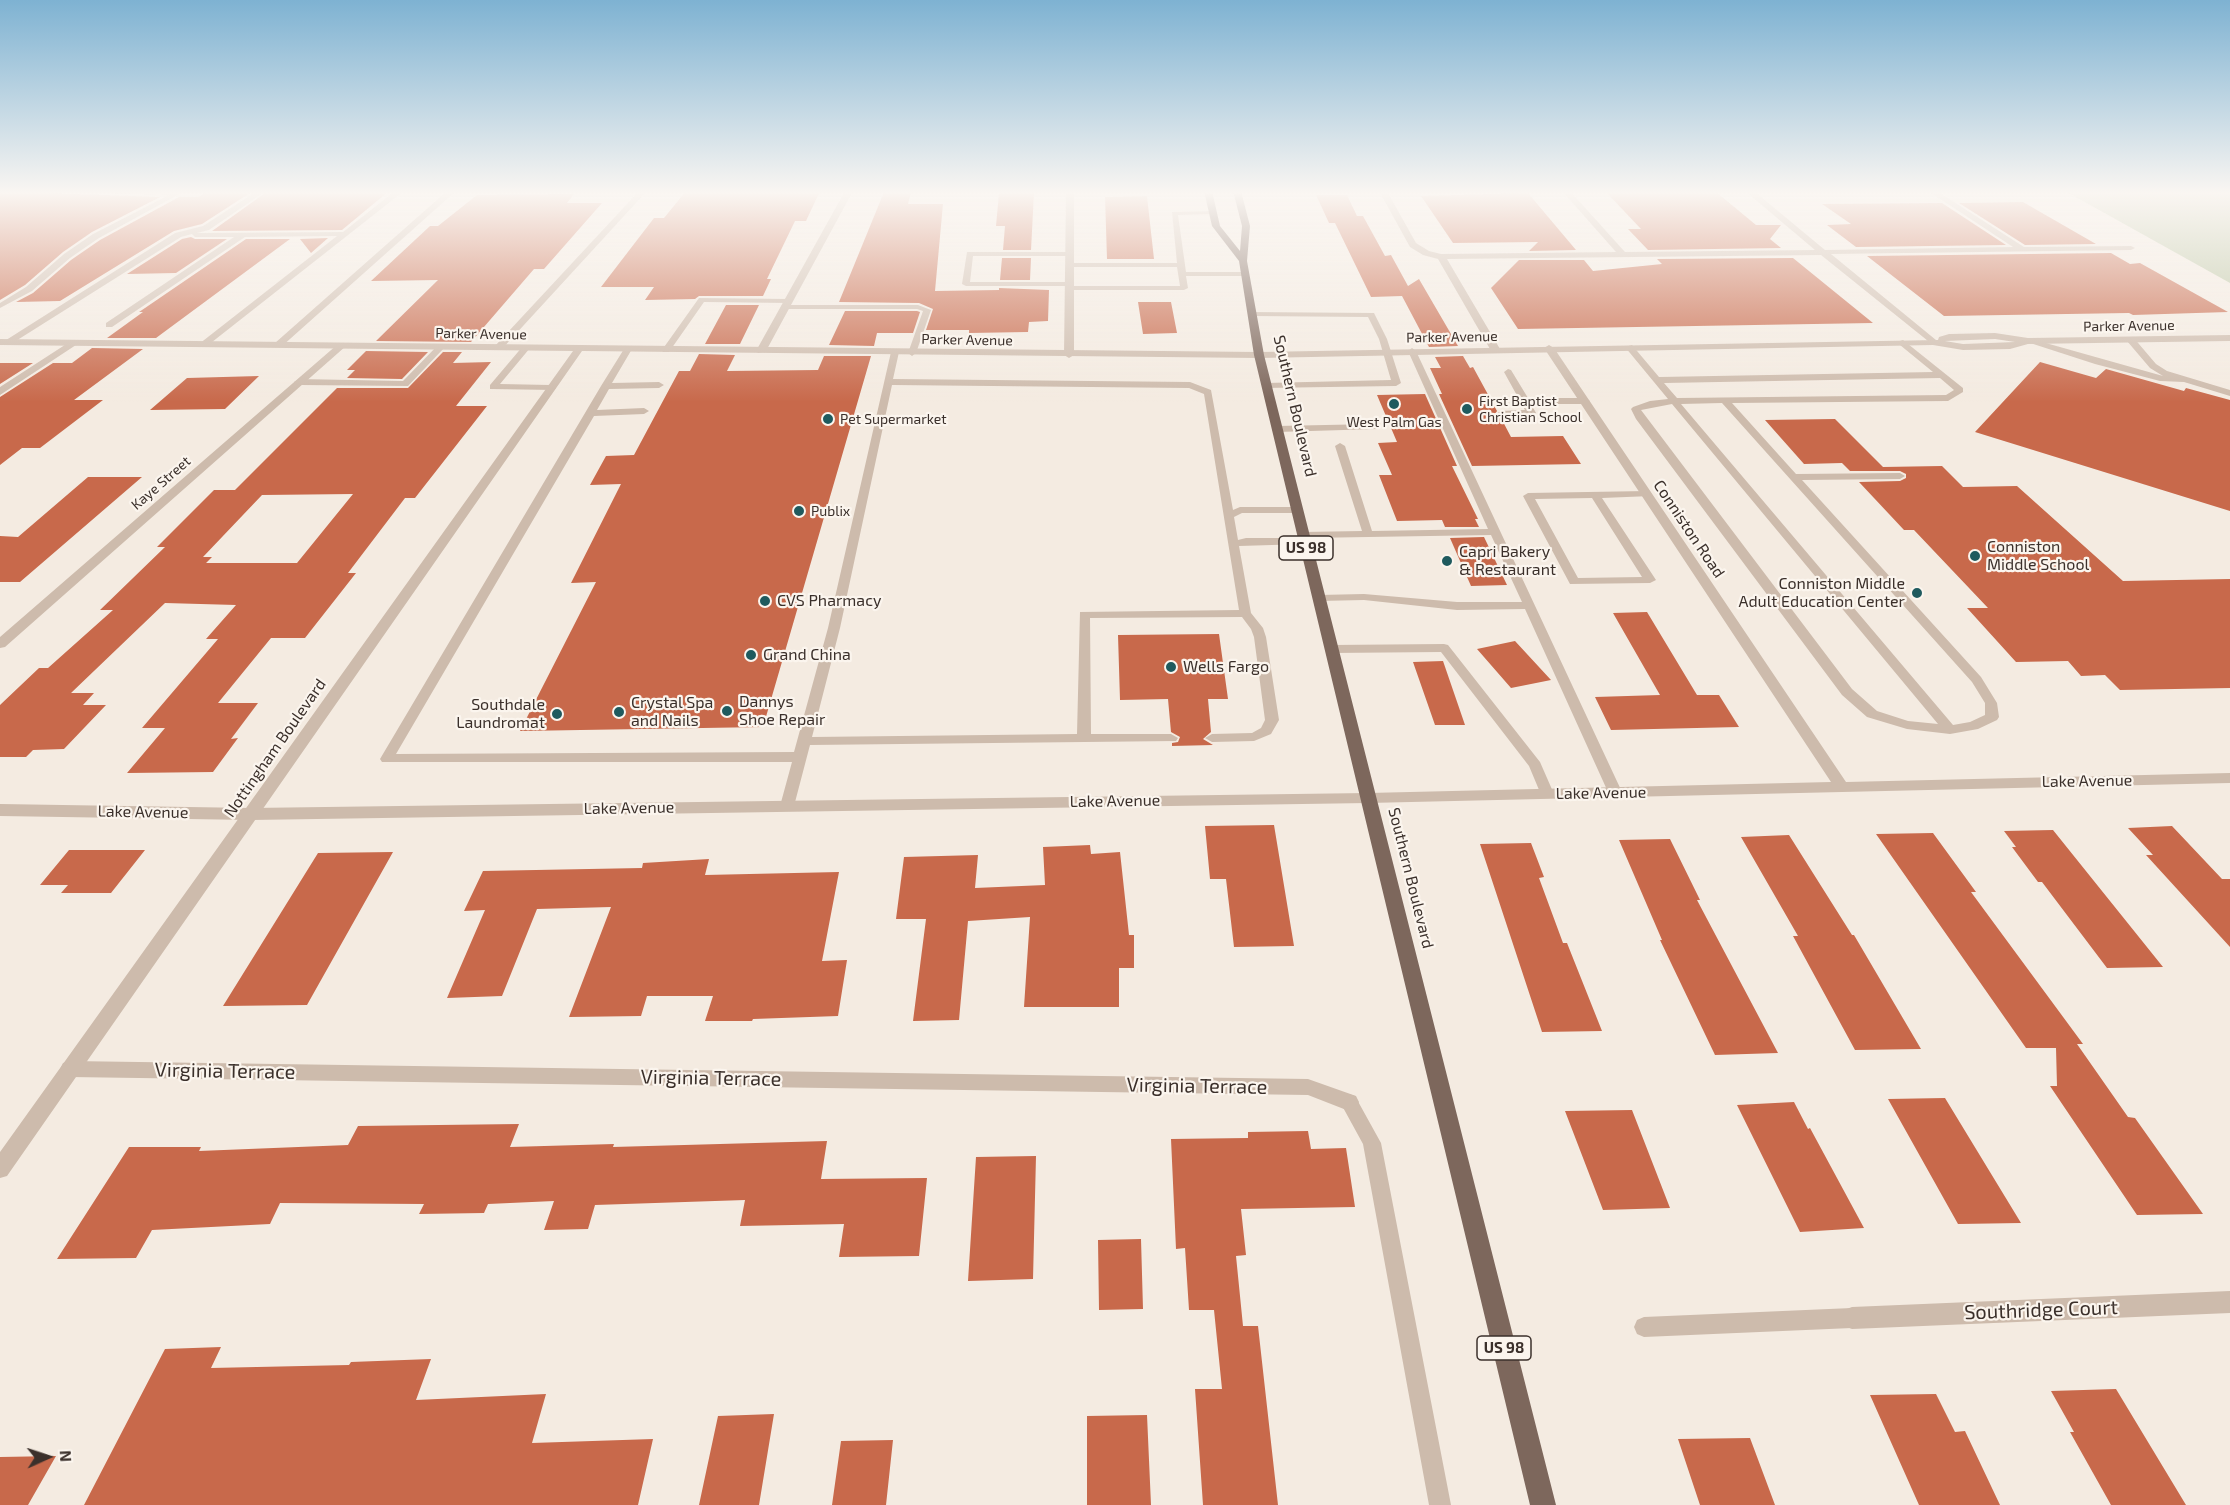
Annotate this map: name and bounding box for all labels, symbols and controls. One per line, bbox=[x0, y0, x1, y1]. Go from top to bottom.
street label: Parker Avenue bbox=[2083, 317, 2175, 335]
street label: Parker Avenue bbox=[435, 325, 527, 343]
street label: Parker Avenue bbox=[1406, 328, 1498, 346]
street label: Parker Avenue bbox=[921, 331, 1013, 349]
street label: Southern Boulevard bbox=[1269, 333, 1321, 479]
place label: First Baptist Christian School bbox=[1479, 393, 1582, 425]
marker: West Palm Gas bbox=[1387, 397, 1401, 411]
marker: First Baptist Christian School bbox=[1460, 402, 1474, 416]
place label: Pet Supermarket bbox=[840, 411, 947, 427]
marker: Pet Supermarket bbox=[821, 412, 835, 426]
place label: West Palm Gas bbox=[1346, 414, 1442, 430]
street label: Kaye Street bbox=[128, 453, 194, 513]
street label: Conniston Road bbox=[1649, 476, 1729, 582]
place label: Publix bbox=[811, 503, 850, 519]
marker: Publix bbox=[792, 504, 806, 518]
road number: US 98 bbox=[1279, 536, 1333, 560]
place label: Conniston Middle School bbox=[1987, 537, 2089, 575]
place label: Capri Bakery & Restaurant bbox=[1459, 542, 1556, 580]
marker: Conniston Middle School bbox=[1968, 549, 1982, 563]
marker: Capri Bakery & Restaurant bbox=[1440, 554, 1454, 568]
place label: Conniston Middle Adult Education Center bbox=[1738, 574, 1905, 612]
marker: Conniston Middle Adult Education Center bbox=[1910, 586, 1924, 600]
place label: CVS Pharmacy bbox=[777, 591, 881, 611]
marker: CVS Pharmacy bbox=[758, 594, 772, 608]
place label: Grand China bbox=[763, 645, 851, 665]
marker: Grand China bbox=[744, 648, 758, 662]
place label: Wells Fargo bbox=[1183, 657, 1269, 677]
marker: Wells Fargo bbox=[1164, 660, 1178, 674]
street label: Nottingham Boulevard bbox=[220, 675, 330, 821]
place label: Dannys Shoe Repair bbox=[739, 692, 825, 730]
place label: Crystal Spa and Nails bbox=[631, 693, 713, 731]
place label: Southdale Laundromat bbox=[456, 695, 545, 733]
marker: Dannys Shoe Repair bbox=[720, 704, 734, 718]
marker: Crystal Spa and Nails bbox=[612, 705, 626, 719]
marker: Southdale Laundromat bbox=[550, 707, 564, 721]
street label: Lake Avenue bbox=[2041, 771, 2133, 791]
street label: Lake Avenue bbox=[1555, 783, 1647, 803]
street label: Lake Avenue bbox=[1069, 791, 1161, 811]
street label: Lake Avenue bbox=[583, 798, 675, 818]
street label: Lake Avenue bbox=[97, 802, 189, 822]
street label: Southern Boulevard bbox=[1384, 806, 1438, 950]
street label: Virginia Terrace bbox=[154, 1058, 296, 1084]
street label: Virginia Terrace bbox=[640, 1065, 782, 1091]
street label: Virginia Terrace bbox=[1126, 1073, 1268, 1099]
street label: Southridge Court bbox=[1964, 1295, 2118, 1325]
road number: US 98 bbox=[1477, 1336, 1531, 1360]
north arrow bbox=[18, 1427, 78, 1487]
text: N bbox=[57, 1450, 76, 1462]

